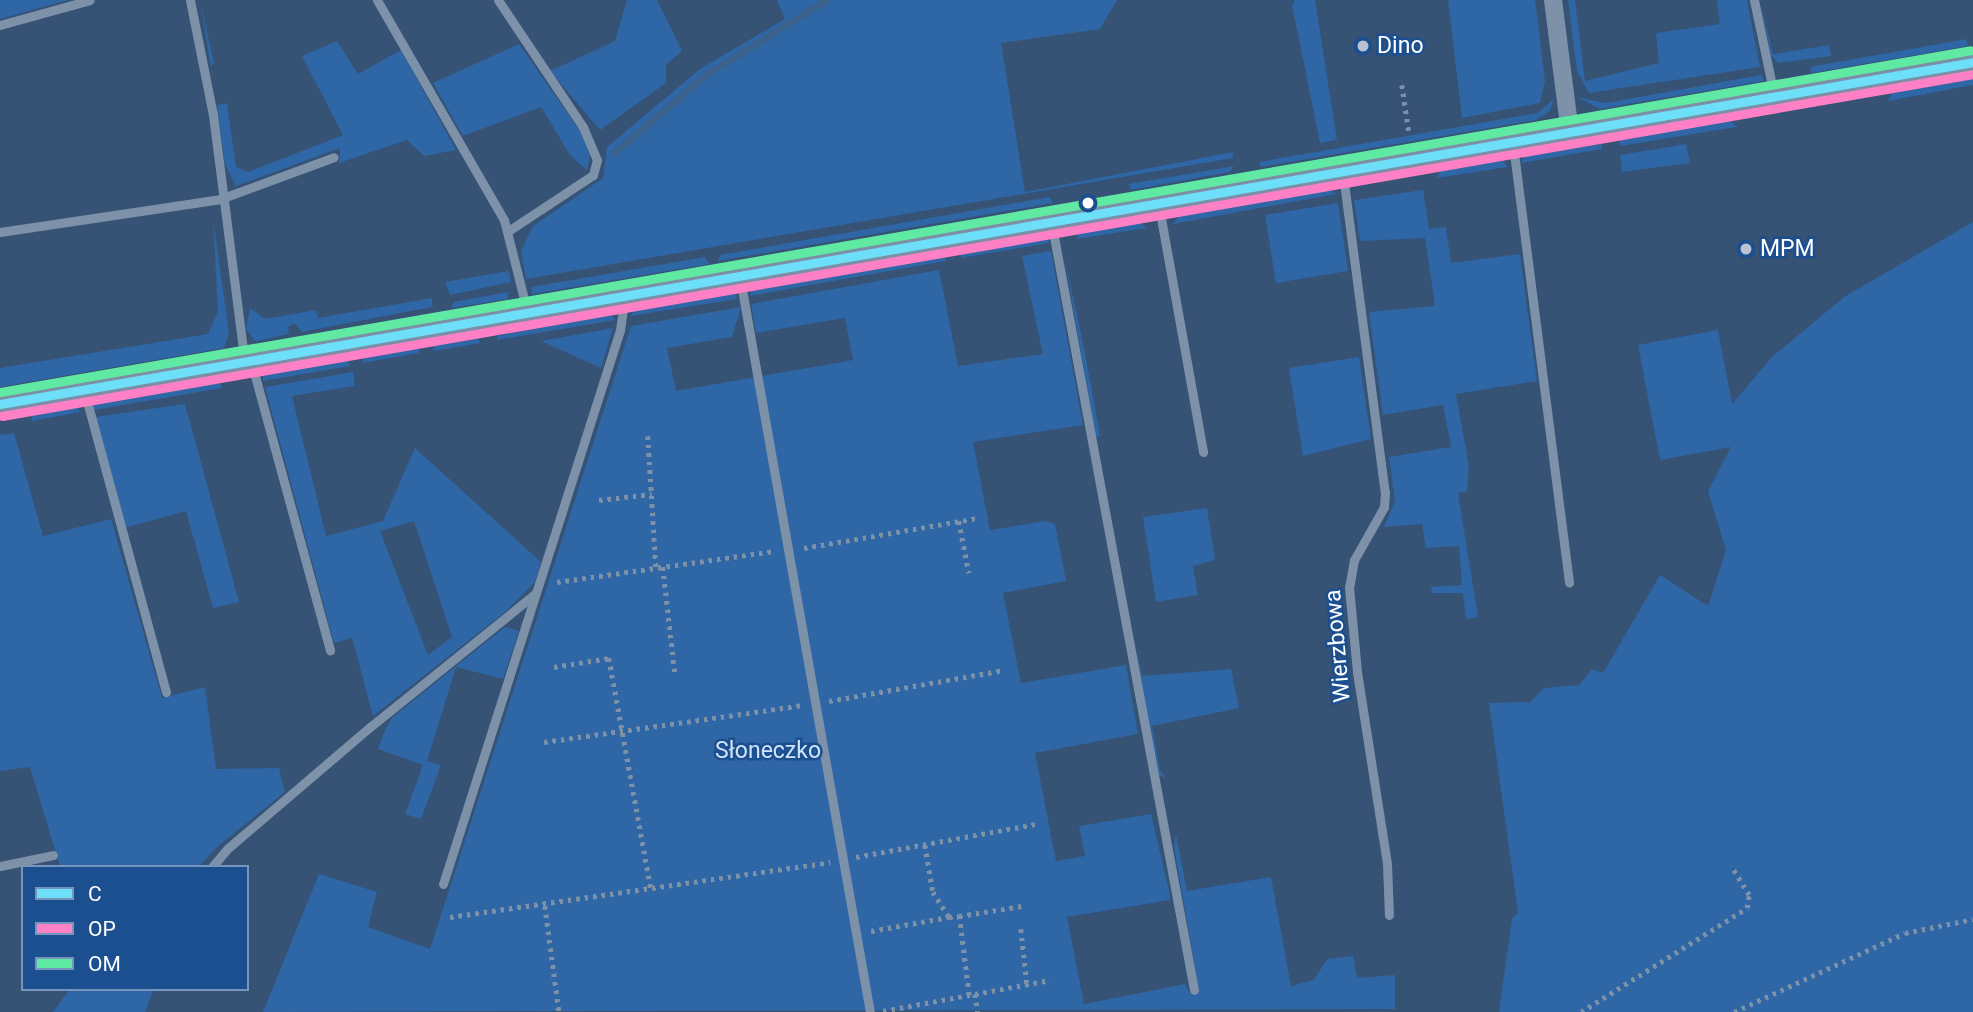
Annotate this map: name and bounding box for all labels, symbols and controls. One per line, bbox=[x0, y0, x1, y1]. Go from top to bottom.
place label: Dino bbox=[1377, 32, 1424, 60]
marker: Dino bbox=[1355, 38, 1371, 54]
unlabelled marker bbox=[1081, 196, 1095, 210]
place label: MPM bbox=[1760, 235, 1815, 263]
marker: MPM bbox=[1738, 241, 1754, 257]
street label: Wierzbowa bbox=[1319, 588, 1357, 704]
park label: Słoneczko bbox=[715, 737, 821, 765]
legend bbox=[21, 865, 248, 991]
text: C bbox=[88, 882, 102, 906]
text: OP bbox=[88, 917, 116, 941]
text: OM bbox=[88, 952, 121, 976]

